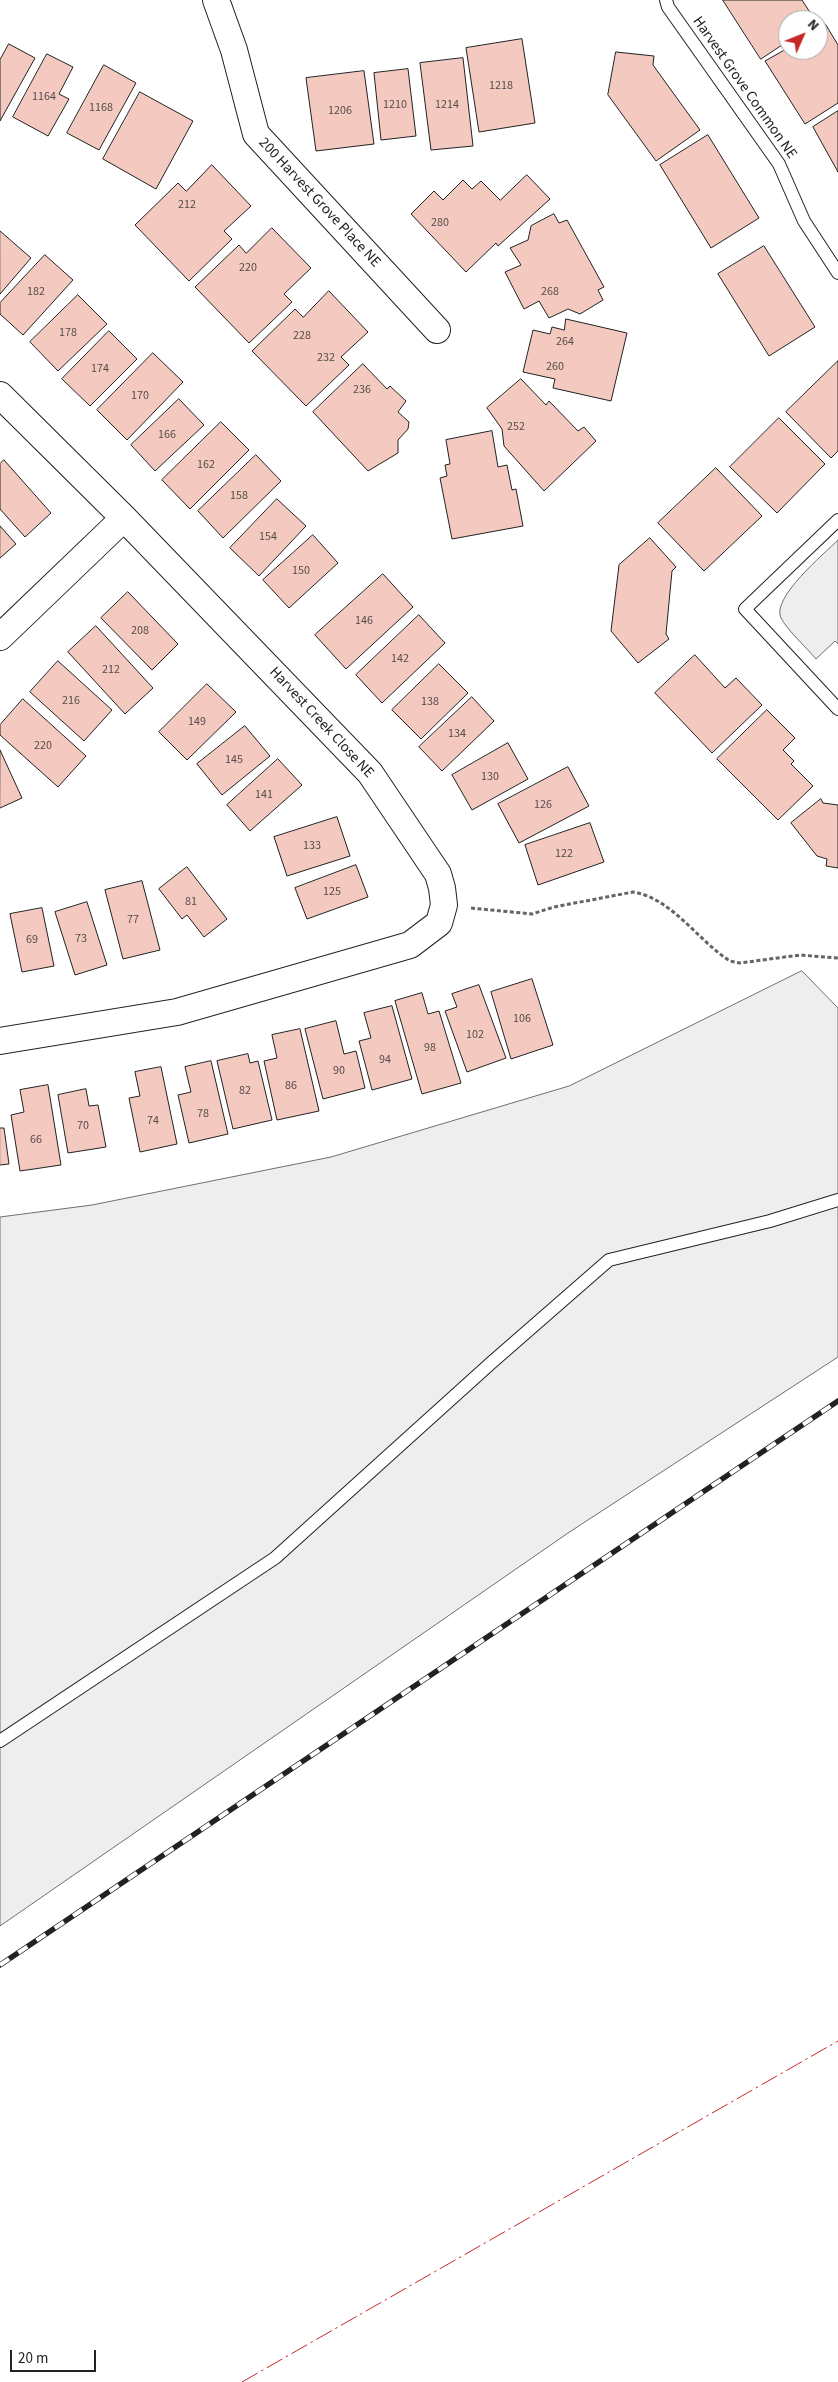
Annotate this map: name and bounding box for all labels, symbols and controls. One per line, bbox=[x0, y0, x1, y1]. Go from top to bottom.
north arrow bbox=[778, 10, 828, 60]
street label: Harvest Grove Common NE bbox=[688, 13, 800, 163]
text: N bbox=[803, 15, 823, 36]
house number: 1218 bbox=[489, 79, 513, 93]
house number: 1164 bbox=[32, 90, 56, 104]
house number: 1210 bbox=[383, 98, 407, 112]
house number: 1214 bbox=[435, 98, 459, 112]
house number: 1168 bbox=[89, 101, 113, 115]
house number: 1206 bbox=[328, 104, 352, 118]
street label: 200 Harvest Grove Place NE bbox=[254, 134, 384, 272]
house number: 212 bbox=[178, 198, 196, 212]
house number: 280 bbox=[431, 216, 449, 230]
house number: 220 bbox=[239, 261, 257, 275]
house number: 182 bbox=[27, 285, 45, 299]
house number: 268 bbox=[541, 285, 559, 299]
house number: 178 bbox=[59, 326, 77, 340]
house number: 228 bbox=[293, 329, 311, 343]
house number: 264 bbox=[556, 335, 574, 349]
house number: 232 bbox=[317, 351, 335, 365]
house number: 260 bbox=[546, 360, 564, 374]
house number: 174 bbox=[91, 362, 109, 376]
house number: 236 bbox=[353, 383, 371, 397]
house number: 170 bbox=[131, 389, 149, 403]
house number: 252 bbox=[507, 420, 525, 434]
house number: 166 bbox=[158, 428, 176, 442]
house number: 162 bbox=[197, 458, 215, 472]
house number: 158 bbox=[230, 489, 248, 503]
house number: 154 bbox=[259, 530, 277, 544]
house number: 150 bbox=[292, 564, 310, 578]
house number: 146 bbox=[355, 614, 373, 628]
house number: 208 bbox=[131, 624, 149, 638]
house number: 142 bbox=[391, 652, 409, 666]
house number: 212 bbox=[102, 663, 120, 677]
street label: Harvest Creek Close NE bbox=[265, 664, 377, 782]
house number: 216 bbox=[62, 694, 80, 708]
house number: 138 bbox=[421, 695, 439, 709]
house number: 149 bbox=[188, 715, 206, 729]
house number: 134 bbox=[448, 727, 466, 741]
house number: 220 bbox=[34, 739, 52, 753]
house number: 145 bbox=[225, 753, 243, 767]
house number: 130 bbox=[481, 770, 499, 784]
house number: 141 bbox=[255, 788, 273, 802]
house number: 126 bbox=[534, 798, 552, 812]
house number: 133 bbox=[303, 839, 321, 853]
house number: 122 bbox=[555, 847, 573, 861]
house number: 125 bbox=[323, 885, 341, 899]
house number: 81 bbox=[185, 895, 197, 909]
house number: 77 bbox=[127, 913, 139, 927]
house number: 73 bbox=[75, 932, 87, 946]
house number: 69 bbox=[26, 933, 38, 947]
house number: 106 bbox=[513, 1012, 531, 1026]
house number: 102 bbox=[466, 1028, 484, 1042]
house number: 98 bbox=[424, 1041, 436, 1055]
house number: 94 bbox=[379, 1053, 391, 1067]
house number: 90 bbox=[333, 1064, 345, 1078]
house number: 86 bbox=[285, 1079, 297, 1093]
house number: 82 bbox=[239, 1084, 251, 1098]
house number: 78 bbox=[197, 1107, 209, 1121]
house number: 74 bbox=[147, 1114, 159, 1128]
house number: 70 bbox=[77, 1119, 89, 1133]
house number: 66 bbox=[30, 1133, 42, 1147]
scale bar bbox=[12, 2340, 99, 2372]
text: 20 m bbox=[18, 2348, 48, 2369]

